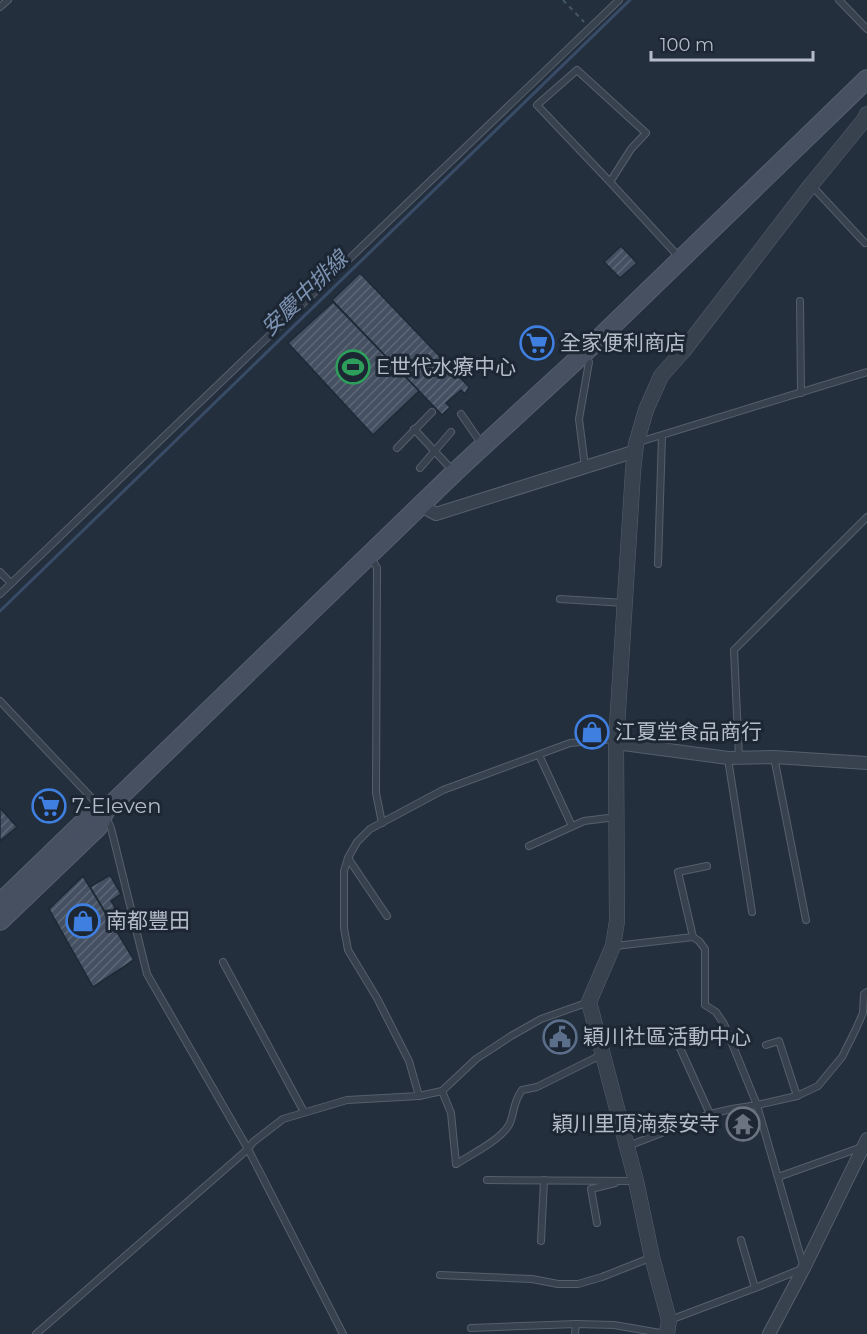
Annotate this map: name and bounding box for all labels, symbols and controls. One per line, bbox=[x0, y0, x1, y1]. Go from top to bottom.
scale bar bbox=[651, 24, 813, 62]
text: 100 m bbox=[660, 34, 714, 56]
water label: 安慶中排線 bbox=[255, 243, 355, 341]
supermarket icon: 全家便利商店 bbox=[519, 325, 555, 361]
place label: 全家便利商店 bbox=[560, 330, 686, 355]
sports icon: E世代水療中心 bbox=[335, 349, 371, 385]
place label: E世代水療中心 bbox=[376, 354, 516, 379]
shop icon: 江夏堂食品商行 bbox=[574, 714, 610, 750]
place label: 江夏堂食品商行 bbox=[615, 719, 762, 744]
supermarket icon: 7-Eleven bbox=[31, 788, 67, 824]
place label: 7-Eleven bbox=[72, 793, 161, 818]
shop icon: 南都豐田 bbox=[65, 903, 101, 939]
place label: 南都豐田 bbox=[106, 908, 190, 933]
public building icon: 穎川社區活動中心 bbox=[542, 1019, 578, 1055]
place label: 穎川社區活動中心 bbox=[583, 1024, 751, 1049]
temple icon: 穎川里頂湳泰安寺 bbox=[725, 1106, 761, 1142]
place label: 穎川里頂湳泰安寺 bbox=[552, 1111, 720, 1136]

